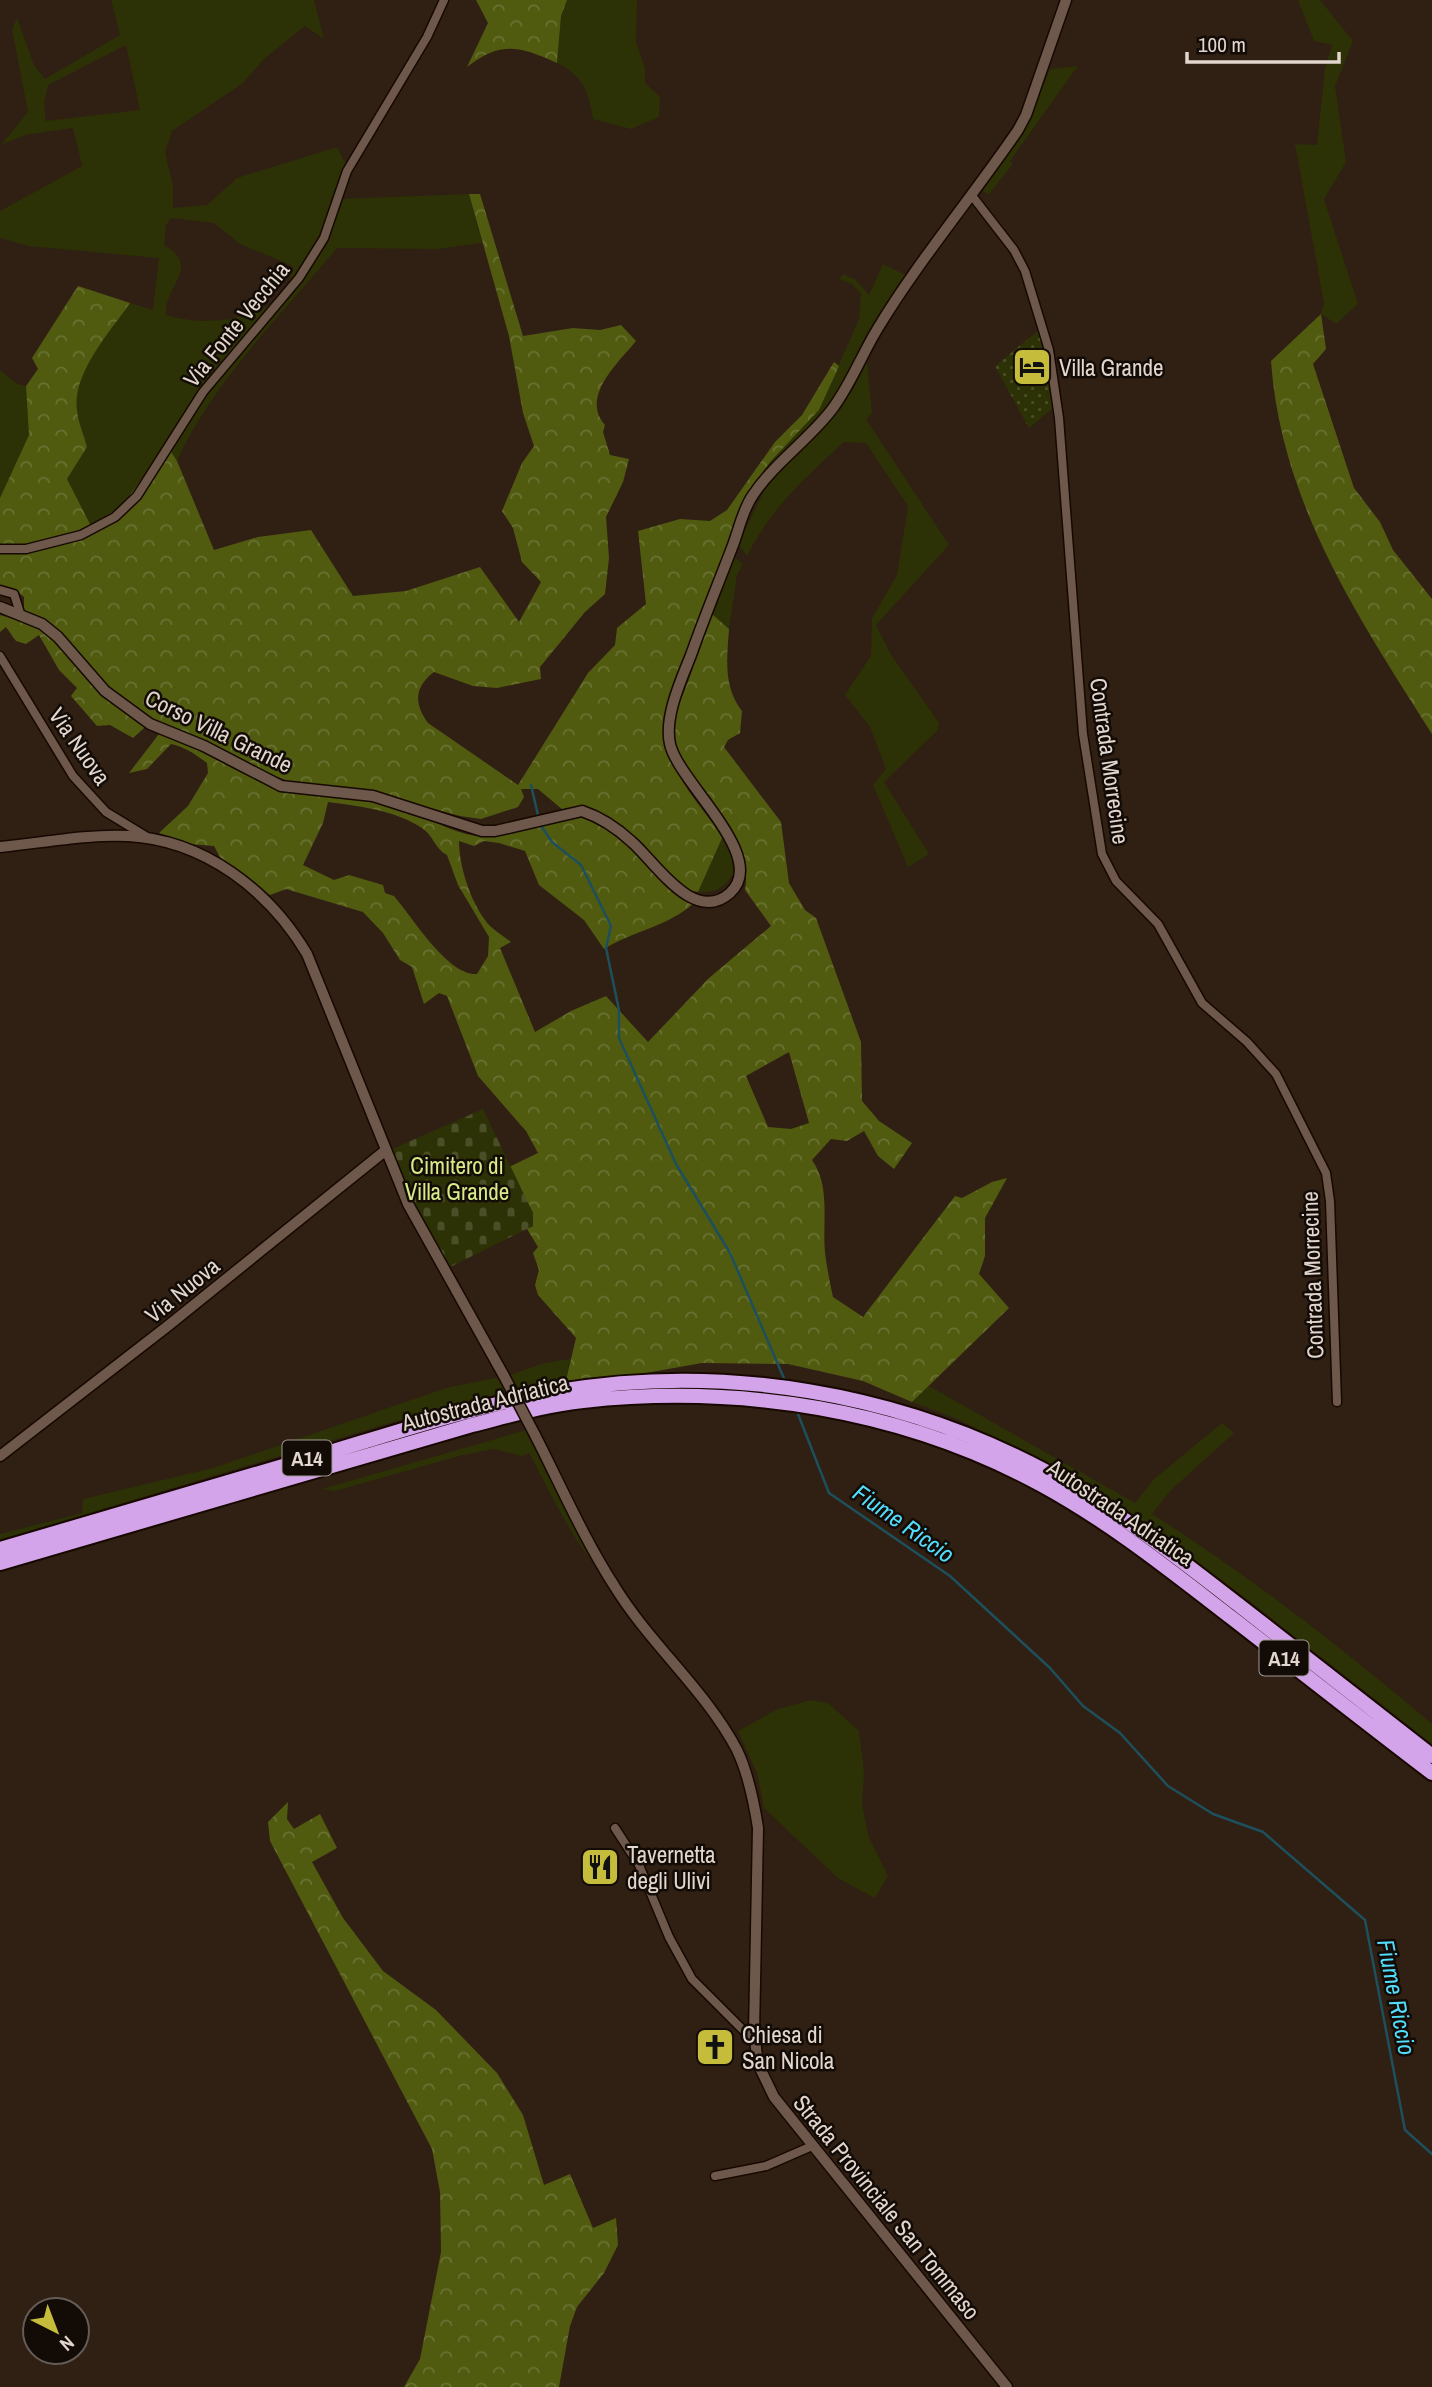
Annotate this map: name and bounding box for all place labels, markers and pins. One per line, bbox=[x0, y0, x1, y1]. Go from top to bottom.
hotel icon: Villa Grande bbox=[1011, 346, 1053, 388]
place label: Villa Grande bbox=[1059, 352, 1164, 383]
place label: Tavernetta degli Ulivi bbox=[627, 1839, 716, 1896]
restaurant icon: Tavernetta degli Ulivi bbox=[579, 1846, 621, 1888]
place label: Chiesa di San Nicola bbox=[742, 2019, 835, 2076]
church icon: Chiesa di San Nicola bbox=[694, 2026, 736, 2068]

